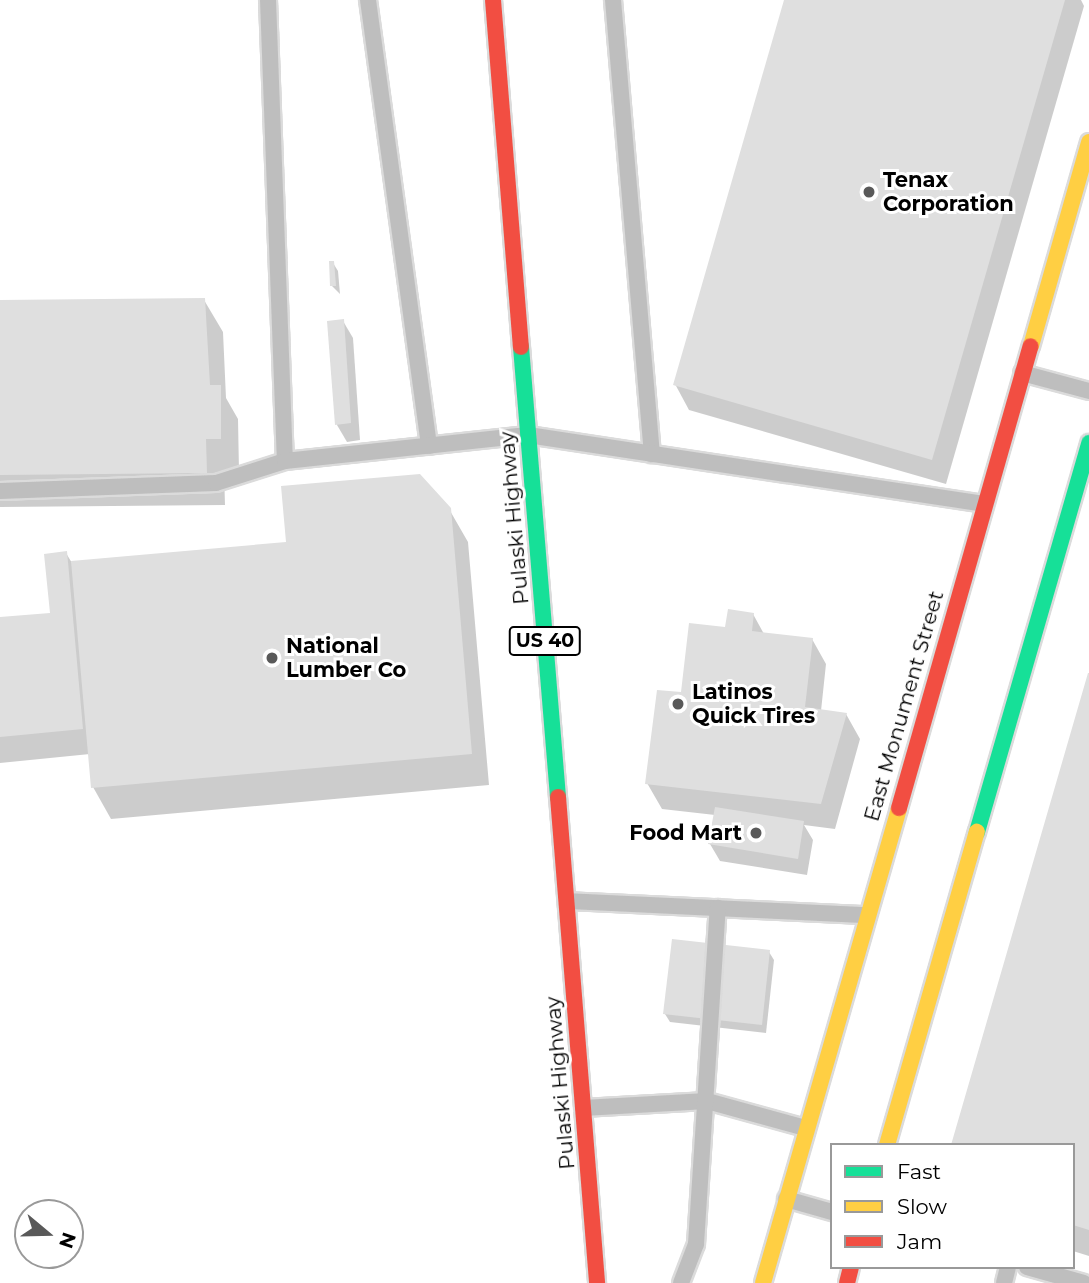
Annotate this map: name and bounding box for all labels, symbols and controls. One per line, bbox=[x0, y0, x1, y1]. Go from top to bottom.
place label: Tenax Corporation bbox=[883, 167, 1014, 217]
marker: Tenax Corporation bbox=[861, 184, 877, 200]
street label: Pulaski Highway bbox=[494, 430, 534, 606]
street label: East Monument Street bbox=[859, 588, 949, 824]
road number: US 40 bbox=[508, 626, 582, 656]
place label: National Lumber Co bbox=[286, 633, 406, 683]
marker: National Lumber Co bbox=[264, 650, 280, 666]
place label: Latinos Quick Tires bbox=[692, 679, 815, 729]
marker: Latinos Quick Tires bbox=[670, 696, 686, 712]
place label: Food Mart bbox=[629, 820, 742, 846]
marker: Food Mart bbox=[748, 825, 764, 841]
street label: Pulaski Highway bbox=[540, 995, 580, 1171]
legend bbox=[830, 1143, 1075, 1269]
text: Fast bbox=[897, 1159, 941, 1184]
text: Slow bbox=[897, 1194, 947, 1219]
north arrow bbox=[14, 1199, 84, 1269]
text: N bbox=[54, 1229, 81, 1251]
text: Jam bbox=[897, 1229, 942, 1254]

